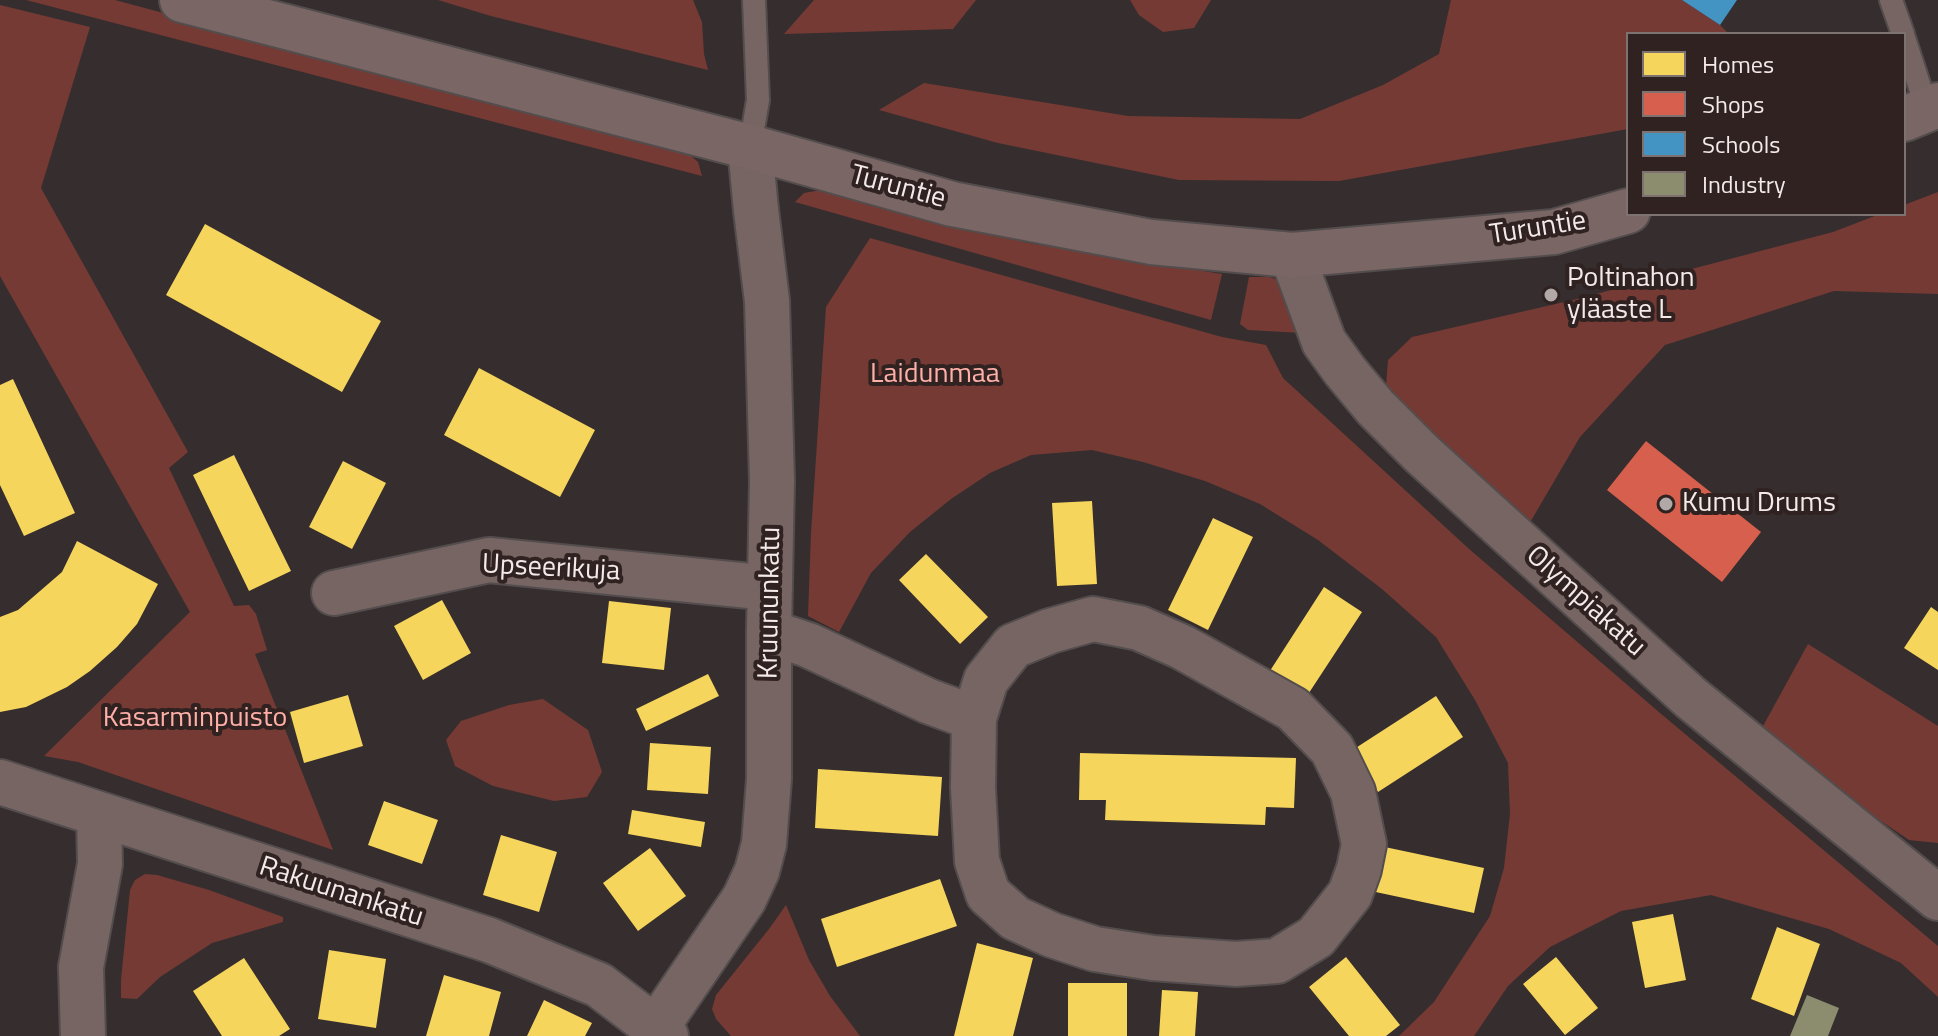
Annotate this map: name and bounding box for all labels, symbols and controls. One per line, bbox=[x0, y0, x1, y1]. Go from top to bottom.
legend bbox=[1626, 32, 1906, 216]
text: Homes bbox=[1702, 46, 1774, 82]
text: Shops bbox=[1702, 86, 1764, 122]
text: Schools bbox=[1702, 126, 1780, 162]
street label: Turuntie bbox=[847, 159, 949, 217]
text: Industry bbox=[1702, 166, 1786, 202]
street label: Turuntie bbox=[1488, 205, 1588, 253]
place label: Poltinahon yläaste L bbox=[1567, 262, 1695, 328]
marker: Poltinahon yläaste L bbox=[1542, 286, 1560, 304]
park label: Laidunmaa bbox=[870, 358, 1000, 392]
place label: Kumu Drums bbox=[1682, 487, 1836, 521]
marker: Kumu Drums bbox=[1657, 495, 1675, 513]
street label: Kruununkatu bbox=[753, 527, 789, 679]
street label: Olympiakatu bbox=[1518, 540, 1652, 664]
street label: Upseerikuja bbox=[481, 549, 621, 589]
park label: Kasarminpuisto bbox=[103, 702, 287, 736]
street label: Rakuunankatu bbox=[255, 851, 427, 935]

